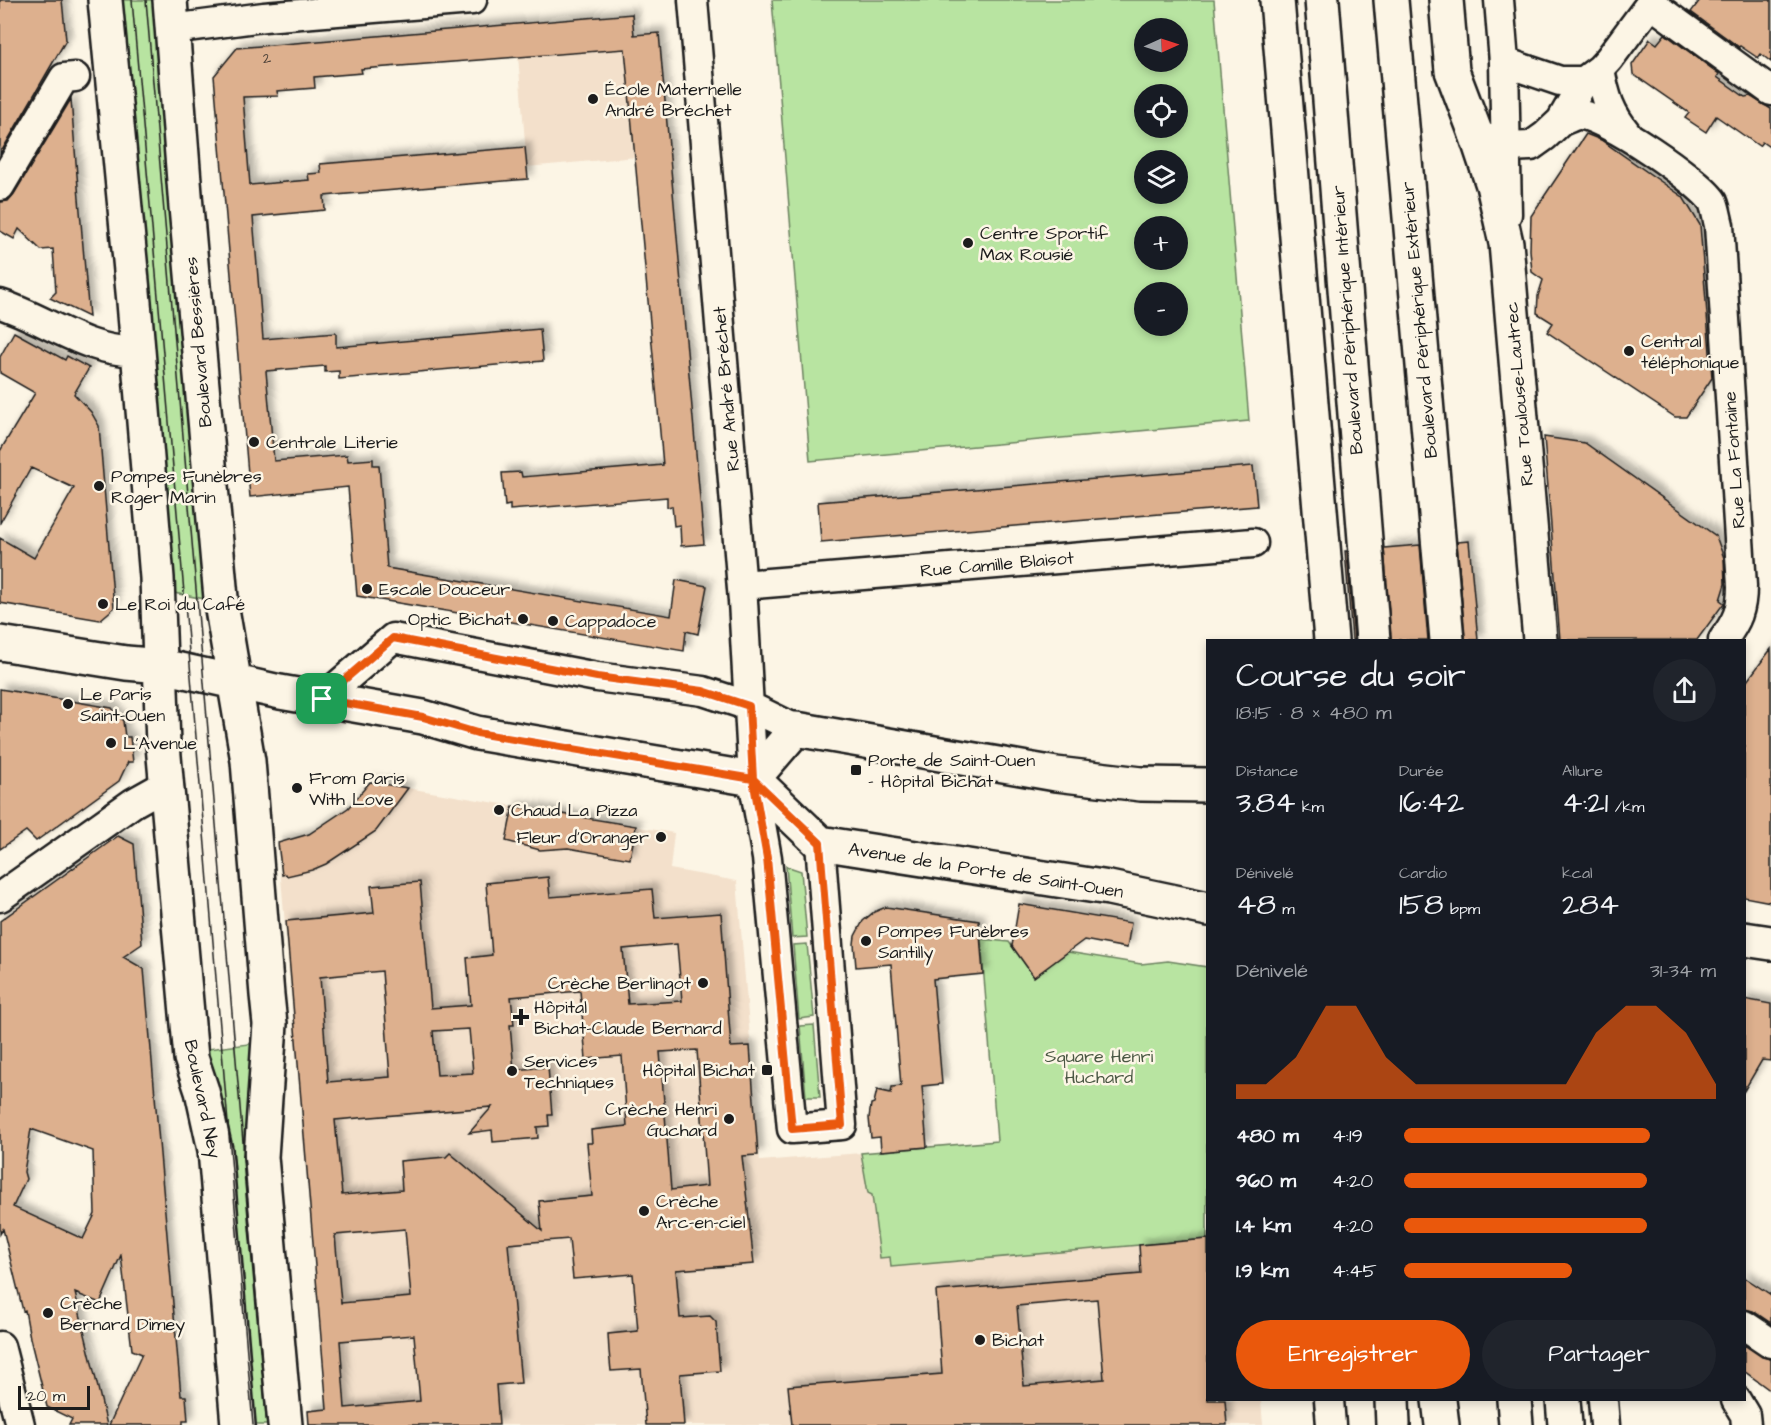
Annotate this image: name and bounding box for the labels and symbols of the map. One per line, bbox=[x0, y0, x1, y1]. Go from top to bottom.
north arrow bbox=[1134, 18, 1188, 72]
house number: 2 bbox=[263, 48, 272, 69]
place label: École Maternelle André Bréchet bbox=[605, 77, 742, 123]
marker: École Maternelle André Bréchet bbox=[586, 92, 600, 106]
street label: Boulevard Périphérique Extérieur bbox=[1395, 181, 1444, 459]
street label: Boulevard Périphérique Intérieur bbox=[1326, 184, 1369, 456]
place label: Centre Sportif Max Rousié bbox=[980, 221, 1108, 267]
marker: Centre Sportif Max Rousié bbox=[961, 236, 975, 250]
street label: Boulevard Bessières bbox=[179, 256, 218, 428]
street label: Rue Toulouse-Lautrec bbox=[1499, 301, 1540, 487]
street label: Rue André Bréchet bbox=[707, 305, 746, 472]
place label: Central téléphonique bbox=[1641, 329, 1740, 375]
marker: Central téléphonique bbox=[1622, 344, 1636, 358]
street label: Rue La Fontaine bbox=[1717, 390, 1752, 529]
place label: Centrale Literie bbox=[266, 430, 398, 455]
marker: Centrale Literie bbox=[247, 435, 261, 449]
place label: Pompes Funèbres Roger Marin bbox=[111, 464, 262, 511]
marker: Pompes Funèbres Roger Marin bbox=[92, 479, 106, 493]
street label: Rue Camille Blaisot bbox=[919, 545, 1076, 584]
place label: Escale Douceur bbox=[379, 577, 510, 602]
marker: Escale Douceur bbox=[360, 582, 374, 596]
place label: Le Roi du Café bbox=[115, 592, 245, 617]
marker: Le Roi du Café bbox=[96, 597, 110, 611]
place label: Optic Bichat bbox=[408, 607, 512, 632]
place label: Cappadoce bbox=[565, 609, 657, 634]
marker: Optic Bichat bbox=[516, 612, 530, 626]
marker: Cappadoce bbox=[546, 614, 560, 628]
pin bbox=[296, 673, 347, 724]
place label: Le Paris Saint-Ouen bbox=[80, 682, 165, 728]
marker: Le Paris Saint-Ouen bbox=[61, 697, 75, 711]
place label: L'Avenue bbox=[123, 731, 197, 756]
marker: L'Avenue bbox=[104, 736, 118, 750]
place label: Porte de Saint-Ouen - Hôpital Bichat bbox=[868, 748, 1035, 794]
marker: Porte de Saint-Ouen - Hôpital Bichat bbox=[849, 763, 863, 777]
place label: From Paris With Love bbox=[309, 766, 405, 812]
marker: From Paris With Love bbox=[290, 781, 304, 795]
place label: Chaud La Pizza bbox=[511, 798, 637, 823]
marker: Chaud La Pizza bbox=[492, 803, 506, 817]
place label: Fleur d’Oranger bbox=[516, 825, 649, 851]
marker: Fleur d’Oranger bbox=[654, 830, 668, 844]
street label: Avenue de la Porte de Saint-Ouen bbox=[847, 836, 1125, 905]
place label: Pompes Funèbres Santilly bbox=[878, 919, 1029, 966]
marker: Pompes Funèbres Santilly bbox=[859, 934, 873, 948]
place label: Crèche Berlingot bbox=[548, 971, 692, 997]
marker: Crèche Berlingot bbox=[696, 976, 710, 990]
place label: Hôpital Bichat-Claude Bernard bbox=[534, 995, 722, 1041]
marker: Hôpital Bichat-Claude Bernard bbox=[512, 1008, 530, 1026]
street label: Boulevard Ney bbox=[177, 1038, 227, 1161]
park label: Square Henri Huchard bbox=[1045, 1044, 1153, 1090]
place label: Services Techniques bbox=[524, 1049, 614, 1095]
place label: Hôpital Bichat bbox=[643, 1058, 756, 1083]
marker: Hôpital Bichat bbox=[760, 1063, 774, 1077]
marker: Services Techniques bbox=[505, 1064, 519, 1078]
place label: Crèche Henri Guchard bbox=[605, 1097, 717, 1143]
marker: Crèche Henri Guchard bbox=[722, 1112, 736, 1126]
place label: Crèche Arc-en-ciel bbox=[656, 1189, 746, 1235]
marker: Crèche Arc-en-ciel bbox=[637, 1204, 651, 1218]
place label: Crèche Bernard Dimey bbox=[60, 1291, 185, 1338]
marker: Crèche Bernard Dimey bbox=[41, 1306, 55, 1320]
place label: Bichat bbox=[992, 1328, 1045, 1353]
marker: Bichat bbox=[973, 1333, 987, 1347]
scale bar bbox=[18, 1383, 90, 1410]

